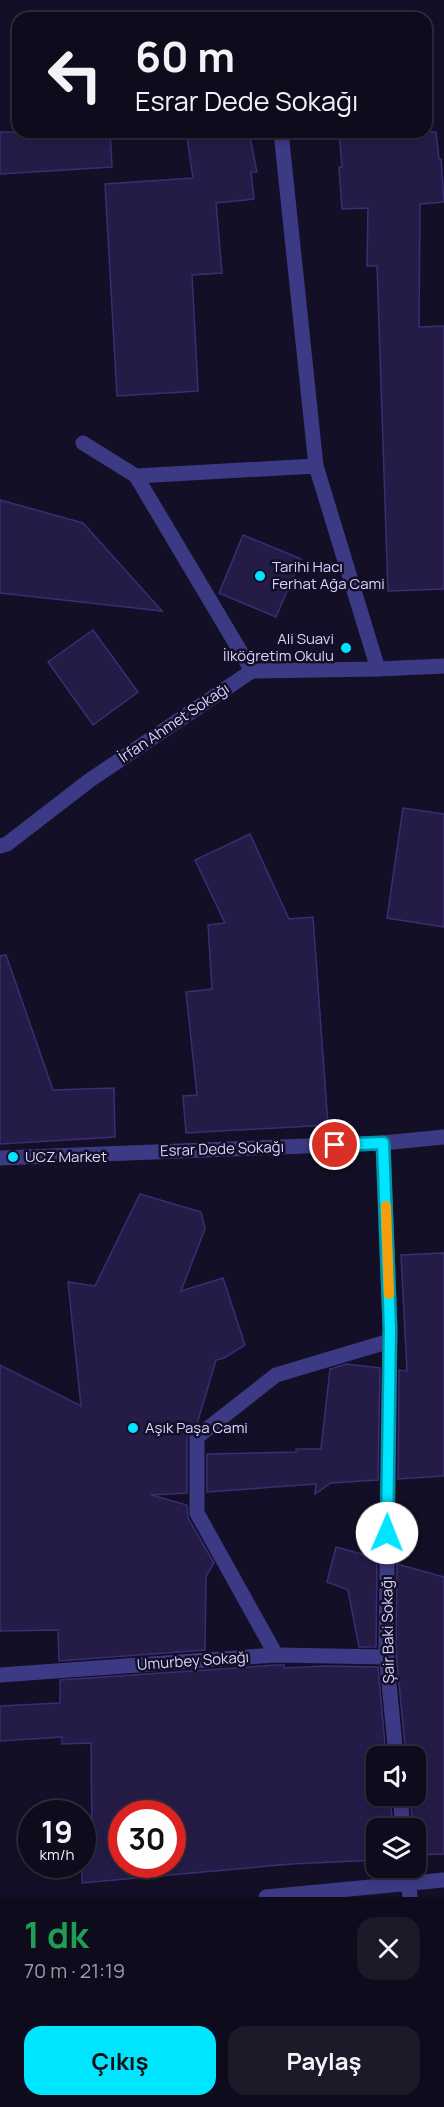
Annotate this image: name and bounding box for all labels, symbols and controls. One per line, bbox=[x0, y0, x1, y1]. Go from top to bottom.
text: 60 m bbox=[135, 27, 235, 85]
icon: left bbox=[36, 36, 114, 114]
text: Esrar Dede Sokağı bbox=[135, 82, 358, 119]
place label: Tarihi Hacı Ferhat Ağa Cami bbox=[272, 556, 385, 594]
marker: Tarihi Hacı Ferhat Ağa Cami bbox=[253, 569, 267, 583]
place label: Ali Suavi İlköğretim Okulu bbox=[223, 628, 334, 666]
marker: Ali Suavi İlköğretim Okulu bbox=[339, 641, 353, 655]
street label: İrfan Ahmet Sokağı bbox=[114, 678, 233, 767]
pin bbox=[309, 1119, 360, 1170]
icon: arrive bbox=[318, 1128, 351, 1161]
street label: Esrar Dede Sokağı bbox=[160, 1136, 284, 1161]
place label: UCZ Market bbox=[25, 1146, 107, 1167]
marker: UCZ Market bbox=[6, 1150, 20, 1164]
place label: Aşık Paşa Cami bbox=[145, 1417, 248, 1438]
marker: Aşık Paşa Cami bbox=[126, 1421, 140, 1435]
position arrow bbox=[355, 1501, 419, 1565]
street label: Şair Baki Sokağı bbox=[376, 1576, 399, 1684]
street label: Umurbey Sokağı bbox=[136, 1646, 250, 1675]
map controls bbox=[366, 1746, 426, 1878]
button: sound bbox=[366, 1746, 426, 1806]
speed limit sign: 30 bbox=[108, 1800, 186, 1878]
text: 19 bbox=[41, 1811, 73, 1852]
button: layers bbox=[366, 1818, 426, 1878]
text: km/h bbox=[40, 1844, 74, 1865]
text: 1 dk bbox=[24, 1910, 89, 1959]
button: close bbox=[357, 1917, 420, 1980]
text: 70 m · 21:19 bbox=[24, 1957, 125, 1984]
button: Çıkış bbox=[24, 2026, 216, 2095]
button: Paylaş bbox=[228, 2026, 420, 2095]

